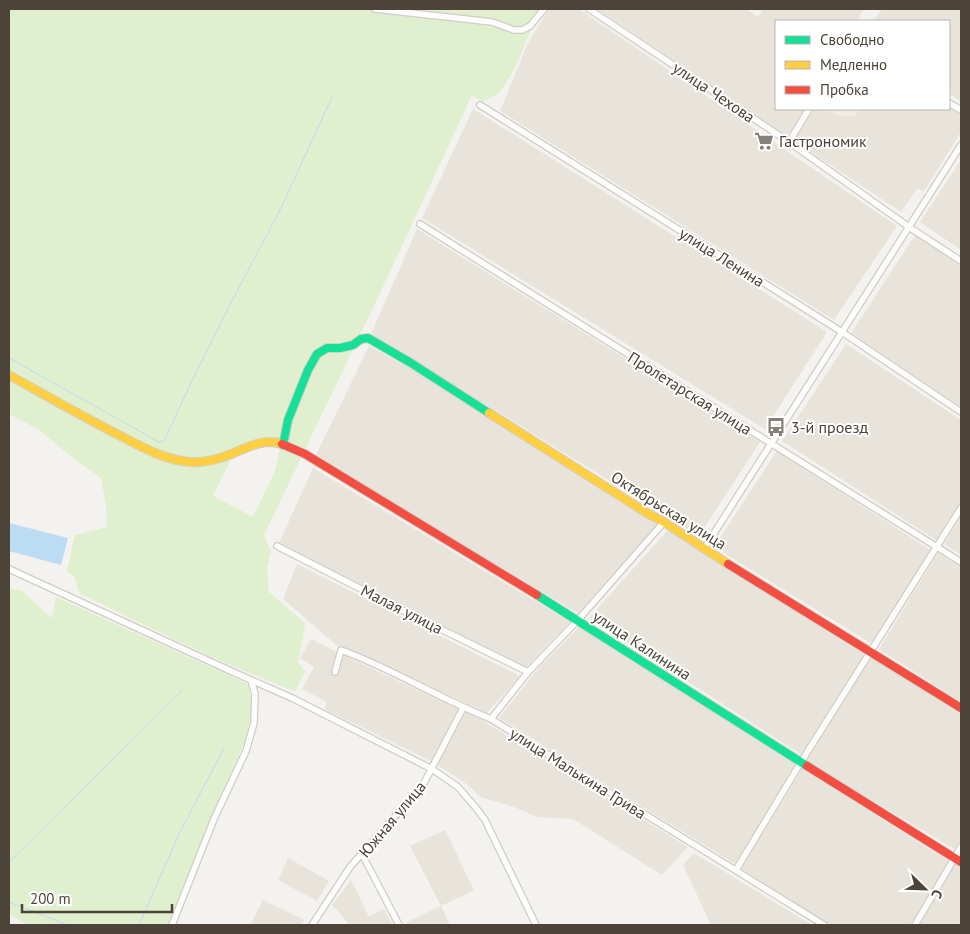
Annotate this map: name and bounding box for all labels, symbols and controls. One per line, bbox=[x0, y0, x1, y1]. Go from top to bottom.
legend bbox=[775, 20, 950, 110]
text: Свободно bbox=[820, 30, 884, 49]
text: Медленно bbox=[820, 55, 887, 74]
street label: улица Чехова bbox=[669, 57, 759, 127]
text: Пробка bbox=[820, 80, 869, 99]
supermarket icon: Гастрономик bbox=[753, 130, 775, 152]
place label: Гастрономик bbox=[779, 131, 867, 151]
street label: улица Ленина bbox=[676, 223, 768, 291]
street label: Пролетарская улица bbox=[624, 347, 756, 439]
bus stop icon: 3-й проезд bbox=[765, 416, 787, 438]
place label: 3-й проезд bbox=[791, 417, 868, 437]
street label: Октябрьская улица bbox=[608, 466, 730, 554]
street label: Малая улица bbox=[358, 580, 446, 638]
street label: улица Калинина bbox=[589, 606, 695, 684]
street label: улица Малькина Грива bbox=[506, 723, 650, 823]
street label: Южная улица bbox=[354, 777, 430, 861]
north arrow bbox=[900, 864, 950, 914]
scale bar bbox=[22, 882, 172, 914]
text: С bbox=[927, 887, 947, 901]
text: 200 m bbox=[30, 889, 71, 908]

